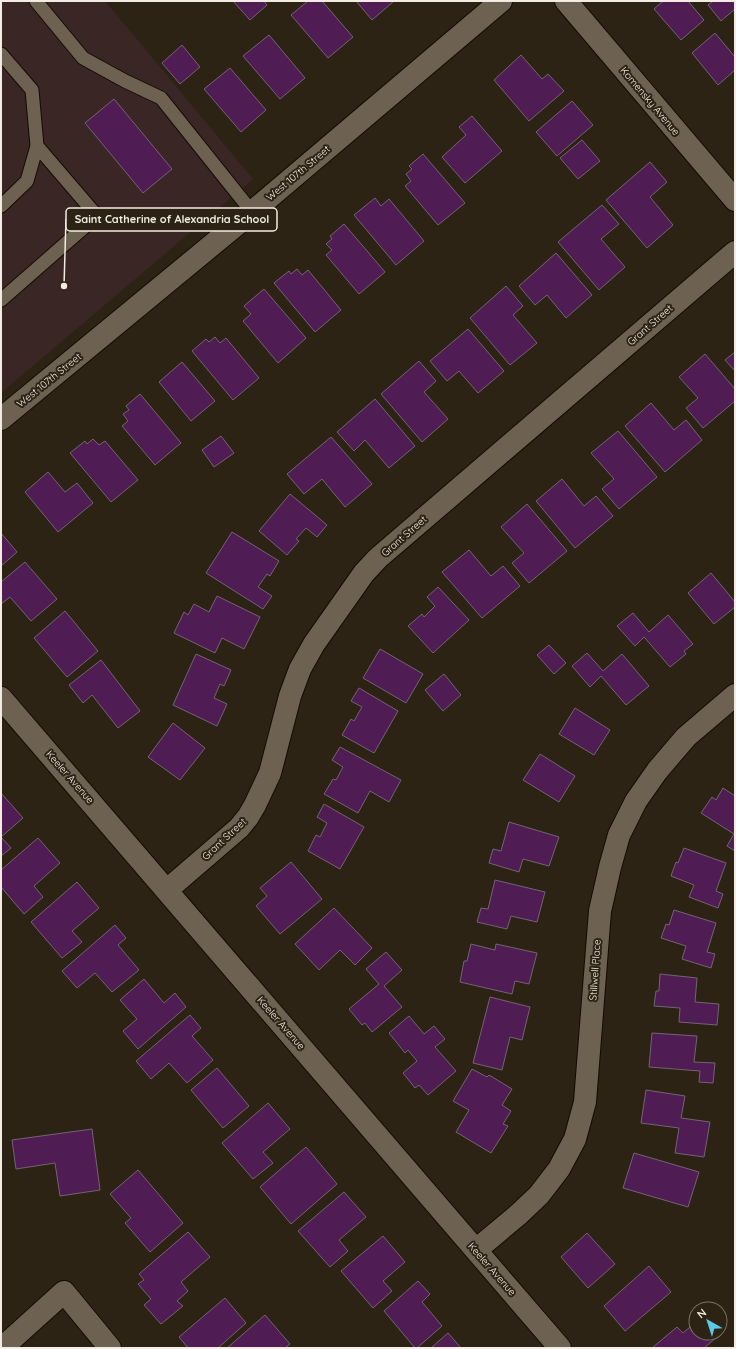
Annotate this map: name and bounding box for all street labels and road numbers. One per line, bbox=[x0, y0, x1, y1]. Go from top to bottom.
street label: Komensky Avenue bbox=[617, 64, 683, 138]
street label: West 107th Street bbox=[263, 142, 333, 203]
street label: Grant Street bbox=[625, 301, 676, 348]
street label: West 107th Street bbox=[14, 350, 84, 410]
street label: Grant Street bbox=[379, 512, 430, 559]
street label: Keeler Avenue bbox=[43, 748, 97, 807]
street label: Grant Street bbox=[199, 815, 249, 863]
street label: Stillwell Place bbox=[586, 939, 604, 1001]
street label: Keeler Avenue bbox=[254, 994, 308, 1053]
street label: Keeler Avenue bbox=[465, 1240, 519, 1299]

